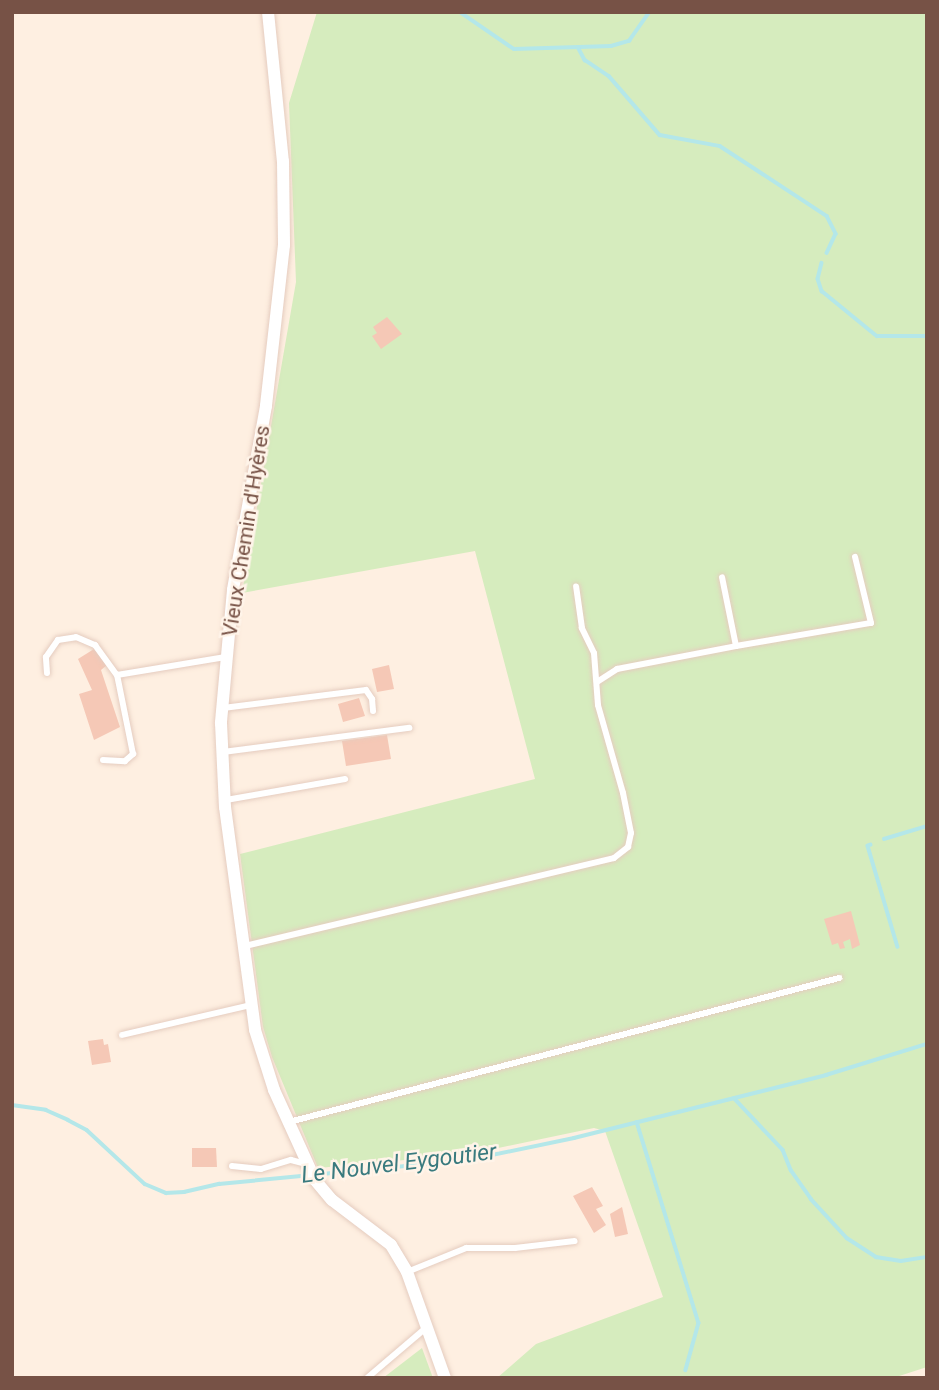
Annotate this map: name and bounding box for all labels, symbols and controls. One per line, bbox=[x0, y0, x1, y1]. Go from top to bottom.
street label: Vieux Chemin d'Hyères bbox=[217, 423, 275, 639]
water label: Le Nouvel Eygoutier bbox=[300, 1138, 498, 1190]

